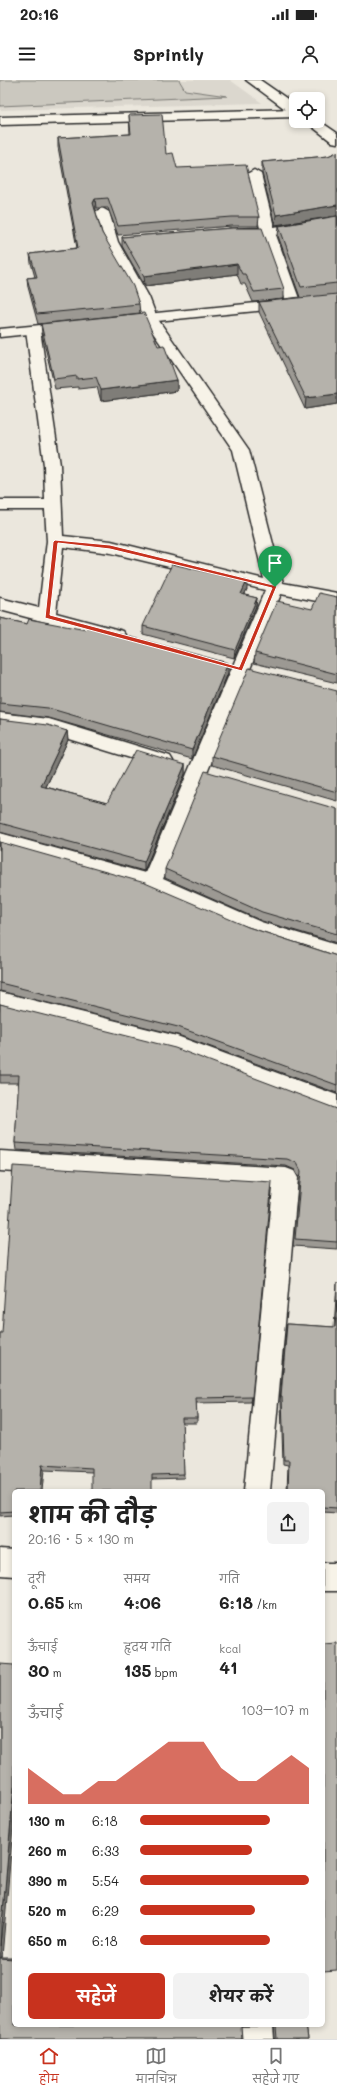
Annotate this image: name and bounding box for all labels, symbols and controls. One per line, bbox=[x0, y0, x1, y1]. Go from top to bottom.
text: 20:16 bbox=[20, 4, 59, 24]
text: Sprintly bbox=[133, 42, 204, 66]
icon: menu bbox=[16, 43, 38, 65]
icon: person bbox=[299, 43, 321, 65]
map controls bbox=[289, 92, 325, 128]
button: locate bbox=[289, 92, 325, 128]
pin bbox=[258, 546, 292, 587]
icon: arrive bbox=[264, 552, 286, 574]
text: शाम की दौड़ bbox=[28, 1500, 155, 1529]
button: share bbox=[267, 1502, 309, 1544]
text: 20:16 · 5 × 130 m bbox=[28, 1530, 134, 1547]
text: दूरी bbox=[28, 1571, 45, 1586]
text: समय bbox=[124, 1571, 150, 1586]
text: गति bbox=[219, 1571, 239, 1586]
text: 0.65 bbox=[28, 1591, 64, 1613]
text: 4:06 bbox=[124, 1591, 161, 1613]
text: 6:18 bbox=[219, 1591, 253, 1613]
text: km bbox=[64, 1597, 83, 1612]
text: /km bbox=[253, 1597, 277, 1612]
text: ऊँचाई bbox=[28, 1639, 58, 1654]
text: हृदय गति bbox=[124, 1639, 171, 1654]
text: kcal bbox=[219, 1641, 241, 1656]
text: 41 bbox=[219, 1656, 238, 1678]
text: 30 bbox=[28, 1659, 49, 1681]
text: 135 bbox=[124, 1659, 151, 1681]
text: m bbox=[49, 1665, 61, 1680]
text: bpm bbox=[151, 1665, 177, 1680]
text: 103–107 m bbox=[241, 1701, 309, 1718]
text: ऊँचाई bbox=[28, 1704, 63, 1721]
text: 130 m bbox=[28, 1812, 65, 1829]
text: 6:18 bbox=[92, 1812, 118, 1829]
text: 260 m bbox=[28, 1842, 67, 1859]
text: 6:33 bbox=[92, 1842, 119, 1859]
text: 390 m bbox=[28, 1872, 67, 1889]
text: 5:54 bbox=[92, 1872, 119, 1889]
text: 520 m bbox=[28, 1902, 66, 1919]
text: 6:29 bbox=[92, 1902, 119, 1919]
text: 650 m bbox=[28, 1932, 67, 1949]
text: 6:18 bbox=[92, 1932, 118, 1949]
button: सहेजें bbox=[28, 1973, 165, 2019]
button: शेयर करें bbox=[173, 1973, 309, 2019]
tab: होम bbox=[38, 2045, 60, 2091]
tab: मानचित्र bbox=[136, 2045, 176, 2091]
tab: सहेजे गए bbox=[253, 2045, 299, 2091]

